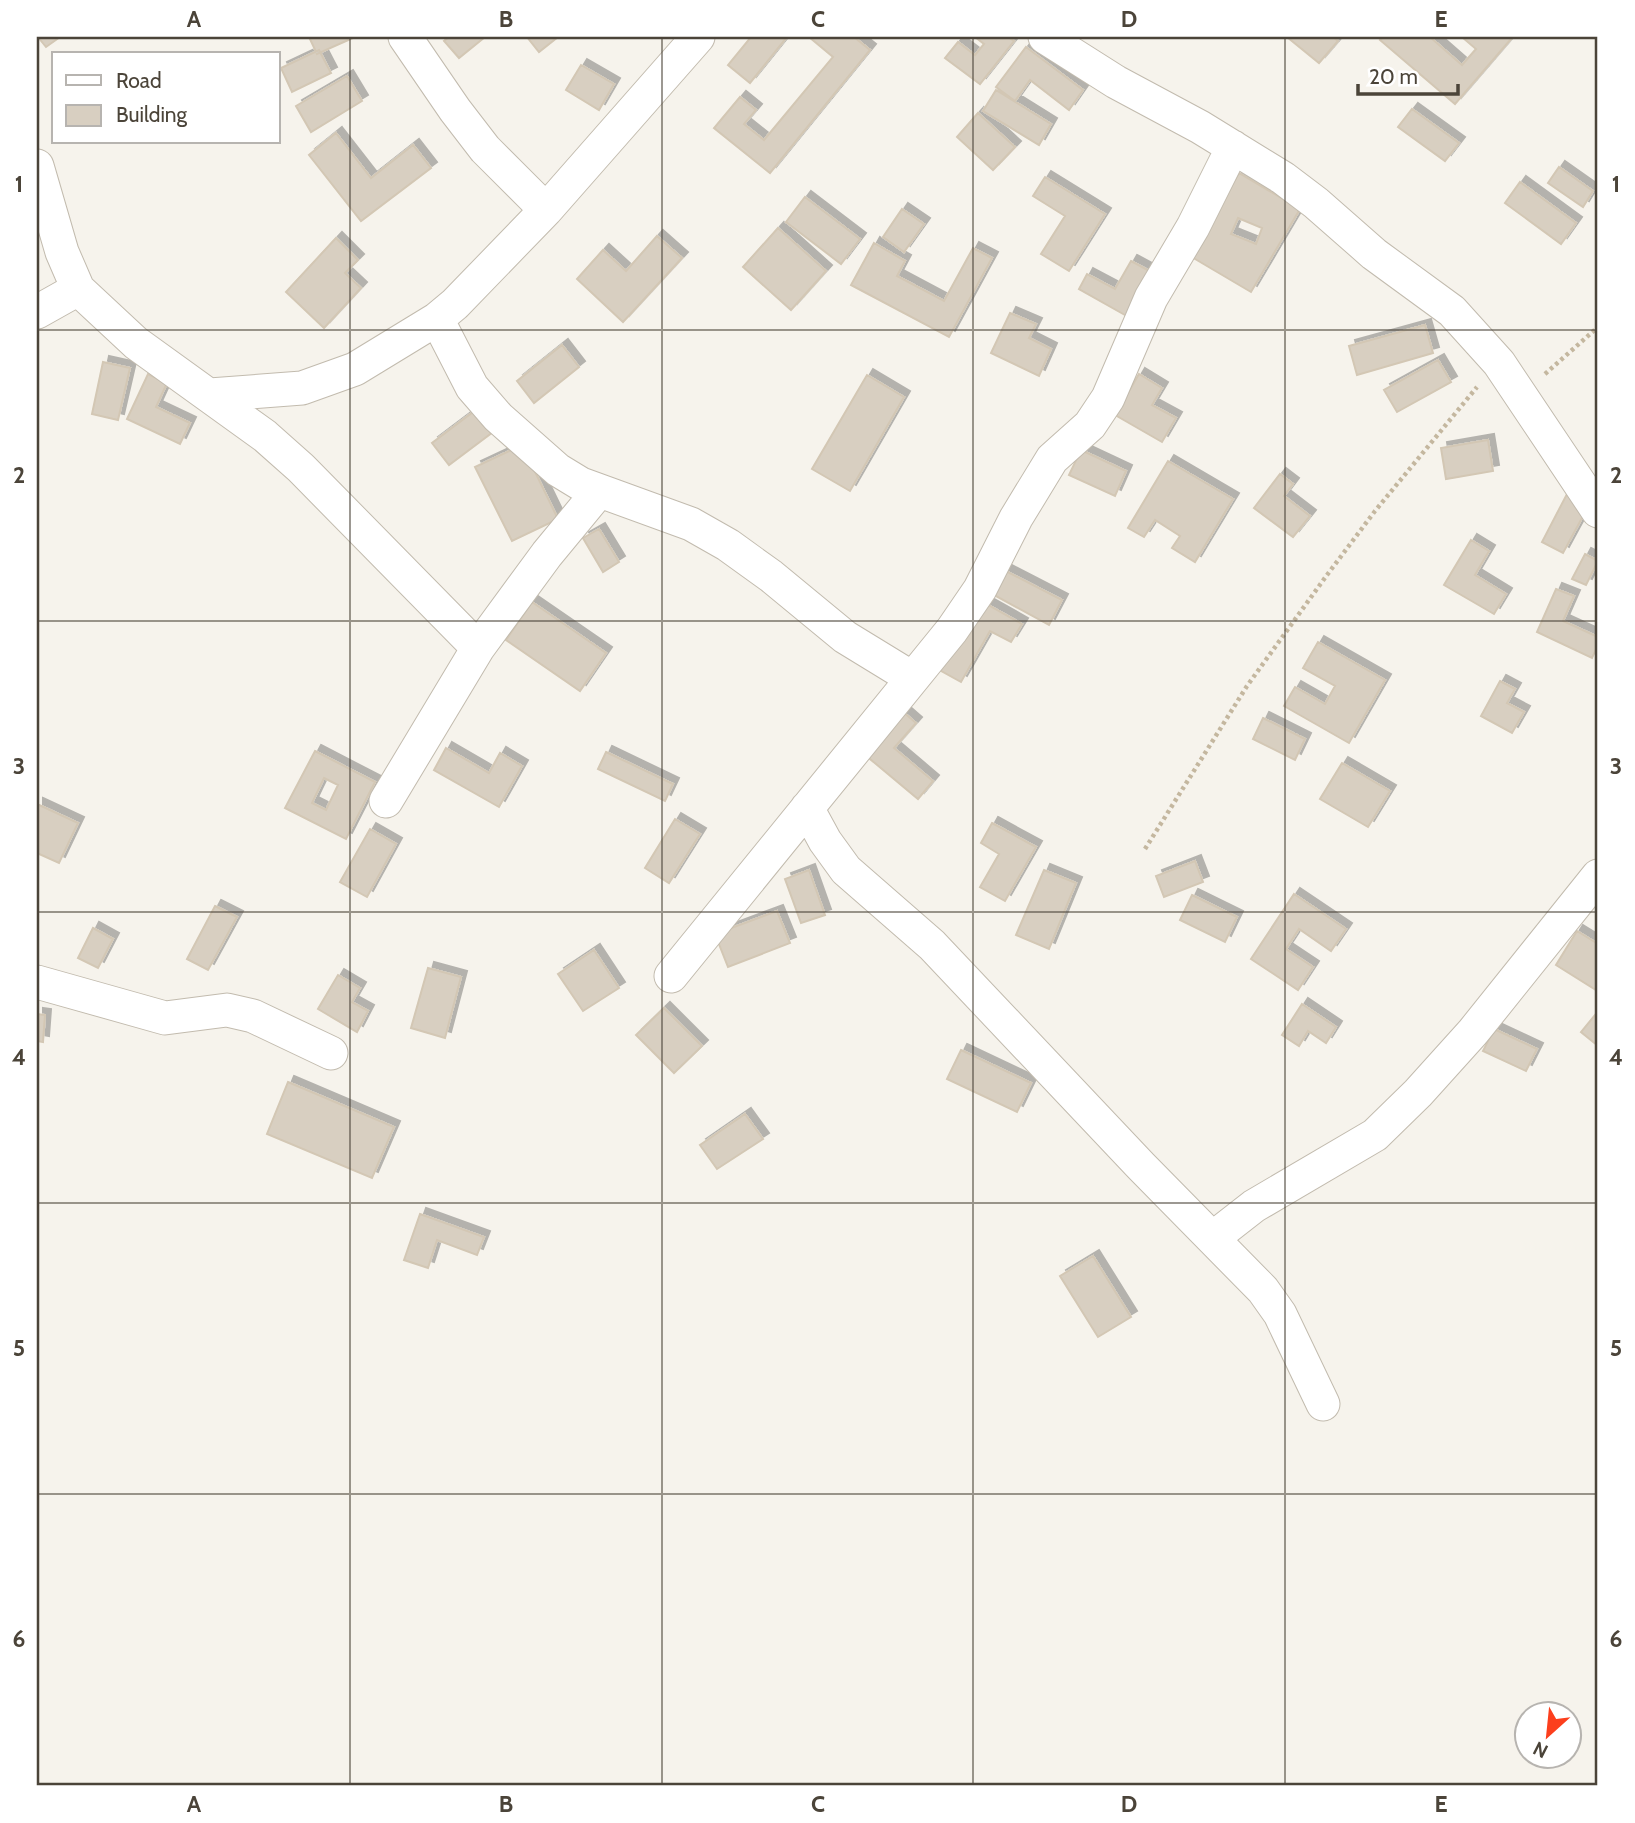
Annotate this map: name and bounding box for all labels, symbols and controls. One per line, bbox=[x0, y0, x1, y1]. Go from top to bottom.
text: A bbox=[187, 5, 202, 33]
text: B bbox=[499, 5, 513, 33]
text: C bbox=[811, 5, 825, 33]
text: D bbox=[1121, 5, 1137, 33]
text: E bbox=[1434, 5, 1448, 33]
legend bbox=[52, 52, 280, 144]
scale bar bbox=[1358, 52, 1458, 96]
text: 20 m bbox=[1369, 64, 1418, 89]
text: Road bbox=[116, 68, 162, 93]
text: Building bbox=[116, 102, 188, 127]
text: 1 bbox=[15, 170, 23, 198]
text: 1 bbox=[1612, 170, 1620, 198]
text: 2 bbox=[13, 461, 25, 489]
text: 2 bbox=[1610, 461, 1622, 489]
text: 3 bbox=[13, 752, 25, 780]
text: 3 bbox=[1610, 752, 1622, 780]
text: 4 bbox=[12, 1043, 26, 1071]
text: 4 bbox=[1609, 1043, 1623, 1071]
text: 5 bbox=[13, 1334, 25, 1362]
text: 5 bbox=[1610, 1334, 1622, 1362]
text: 6 bbox=[13, 1625, 25, 1653]
text: 6 bbox=[1610, 1625, 1622, 1653]
north arrow bbox=[1512, 1700, 1582, 1770]
text: N bbox=[1529, 1736, 1552, 1763]
text: A bbox=[187, 1790, 202, 1818]
text: B bbox=[499, 1790, 513, 1818]
text: C bbox=[811, 1790, 825, 1818]
text: D bbox=[1121, 1790, 1137, 1818]
text: E bbox=[1434, 1790, 1448, 1818]

